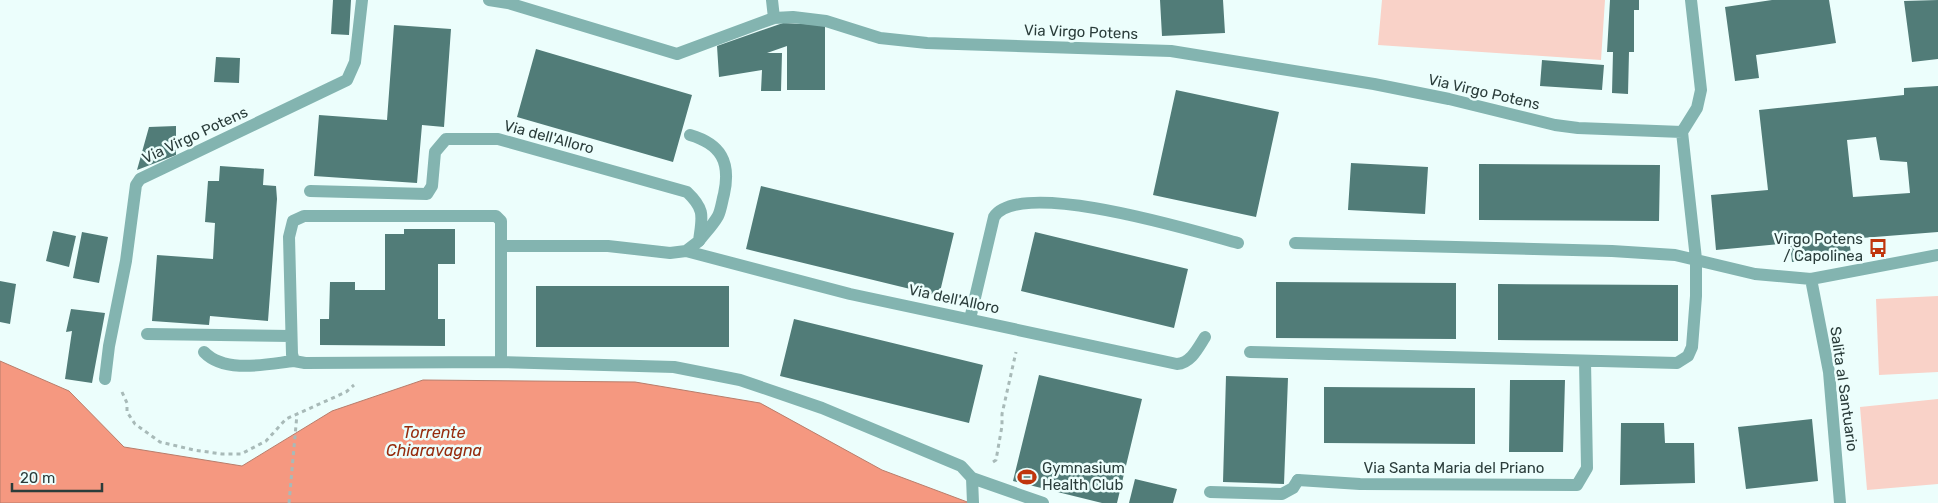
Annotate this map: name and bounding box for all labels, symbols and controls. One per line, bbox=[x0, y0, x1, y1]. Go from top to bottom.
street label: Via Virgo Potens bbox=[1024, 21, 1139, 43]
street label: Via Virgo Potens bbox=[1426, 70, 1542, 114]
street label: Via Virgo Potens bbox=[139, 103, 251, 167]
street label: Via dell'Alloro bbox=[502, 116, 596, 158]
place label: Virgo Potens / Capolinea bbox=[1774, 230, 1863, 265]
bus stop icon: Virgo Potens / Capolinea bbox=[1867, 237, 1889, 259]
street label: Via dell'Alloro bbox=[907, 281, 1001, 317]
street label: Salita al Santuario bbox=[1826, 325, 1862, 453]
water label: Torrente Chiaravagna bbox=[386, 423, 482, 460]
place label: Gymnasium Health Club bbox=[1042, 459, 1125, 494]
street label: Via Santa Maria del Priano bbox=[1364, 459, 1544, 477]
scale bar bbox=[12, 460, 102, 492]
sports icon: Gymnasium Health Club bbox=[1016, 466, 1038, 488]
text: 20 m bbox=[20, 469, 55, 487]

